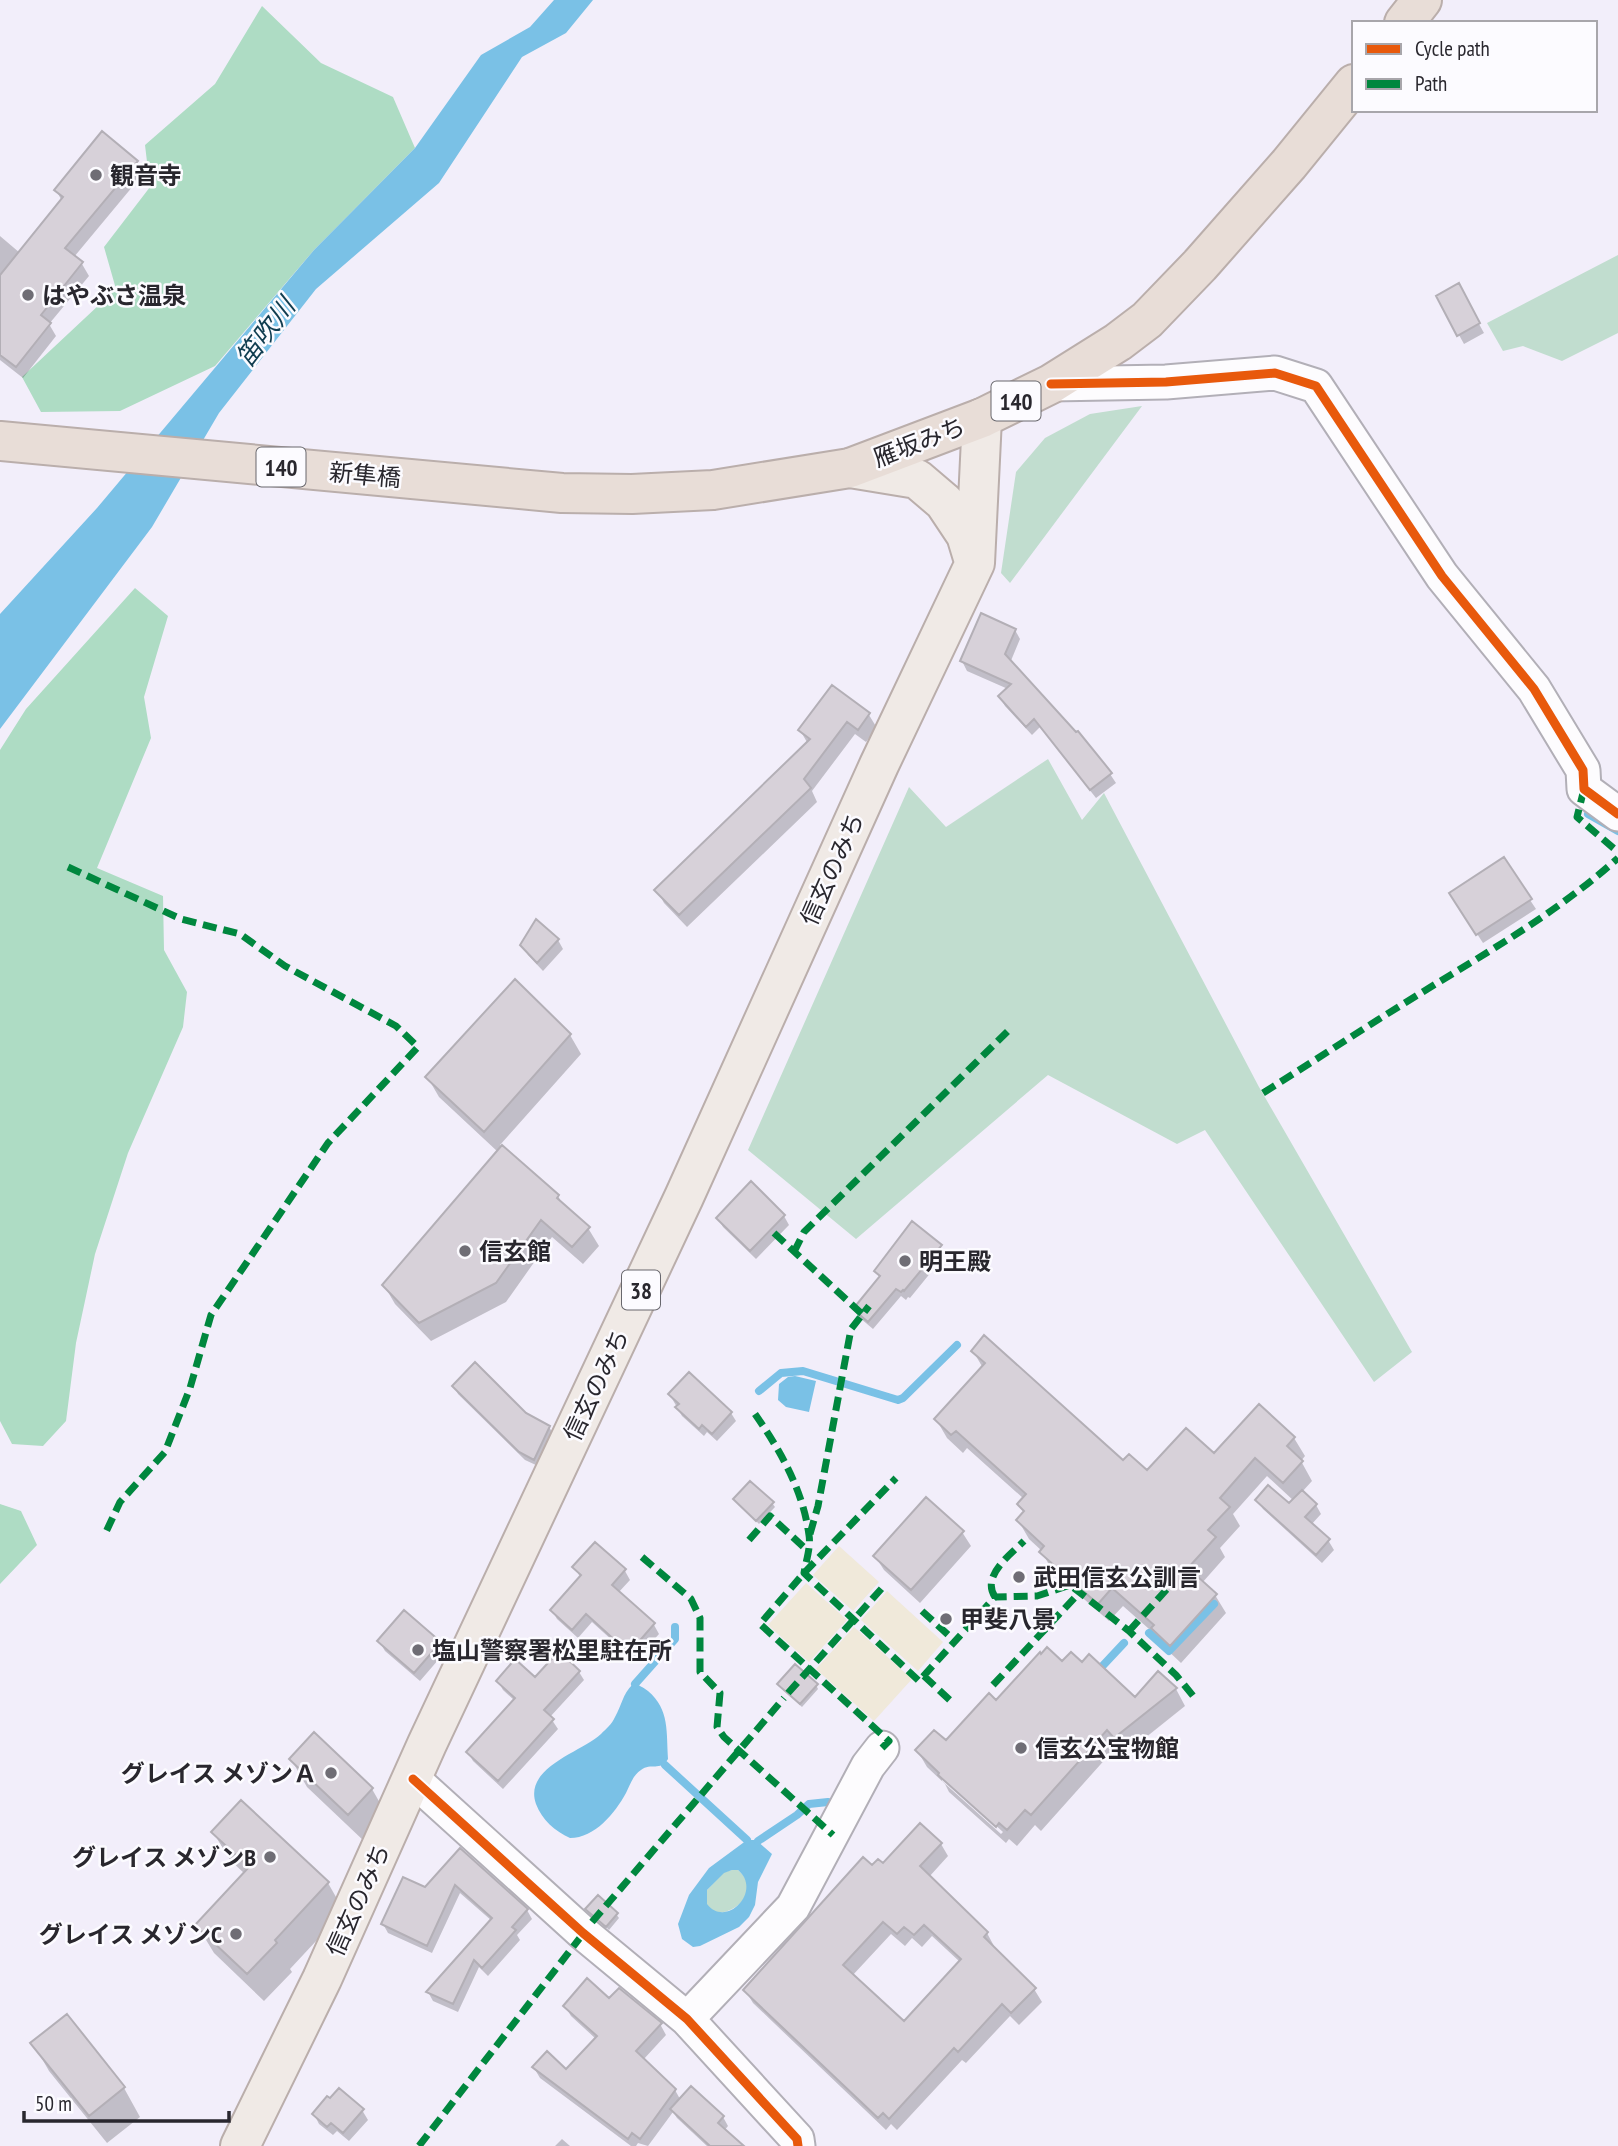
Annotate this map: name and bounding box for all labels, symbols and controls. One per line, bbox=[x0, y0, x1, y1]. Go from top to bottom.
legend bbox=[1352, 21, 1597, 112]
text: Cycle path bbox=[1415, 35, 1490, 62]
text: Path bbox=[1415, 70, 1447, 97]
place label: 観音寺 bbox=[110, 160, 182, 191]
marker: 観音寺 bbox=[88, 167, 104, 183]
place label: はやぶさ温泉 bbox=[42, 280, 186, 311]
marker: はやぶさ温泉 bbox=[20, 287, 36, 303]
water label: 笛吹川 bbox=[228, 289, 303, 373]
road number: 140 bbox=[992, 382, 1040, 420]
street label: 雁坂みち bbox=[869, 410, 969, 474]
road number: 140 bbox=[256, 447, 306, 486]
street label: 新隼橋 bbox=[328, 456, 402, 494]
street label: 信玄のみち bbox=[793, 808, 871, 930]
place label: 信玄館 bbox=[479, 1236, 551, 1267]
marker: 信玄館 bbox=[457, 1243, 473, 1259]
place label: 明王殿 bbox=[919, 1246, 991, 1277]
marker: 明王殿 bbox=[897, 1253, 913, 1269]
road number: 38 bbox=[622, 1270, 660, 1310]
street label: 信玄のみち bbox=[557, 1324, 635, 1446]
place label: 武田信玄公訓言 bbox=[1033, 1562, 1201, 1593]
marker: 武田信玄公訓言 bbox=[1011, 1569, 1027, 1585]
place label: 甲斐八景 bbox=[960, 1604, 1056, 1635]
marker: 甲斐八景 bbox=[938, 1611, 954, 1627]
place label: 塩山警察署松里駐在所 bbox=[432, 1635, 672, 1666]
marker: 塩山警察署松里駐在所 bbox=[410, 1642, 426, 1658]
place label: 信玄公宝物館 bbox=[1035, 1733, 1179, 1764]
marker: 信玄公宝物館 bbox=[1013, 1740, 1029, 1756]
place label: グレイス メゾンＡ bbox=[121, 1758, 317, 1789]
marker: グレイス メゾンＡ bbox=[323, 1765, 339, 1781]
street label: 信玄のみち bbox=[319, 1839, 397, 1961]
place label: グレイス メゾンB bbox=[72, 1842, 256, 1873]
marker: グレイス メゾンB bbox=[262, 1849, 278, 1865]
place label: グレイス メゾンC bbox=[39, 1919, 222, 1950]
marker: グレイス メゾンC bbox=[228, 1926, 244, 1942]
scale bar bbox=[24, 2080, 229, 2124]
text: 50 m bbox=[35, 2090, 72, 2117]

